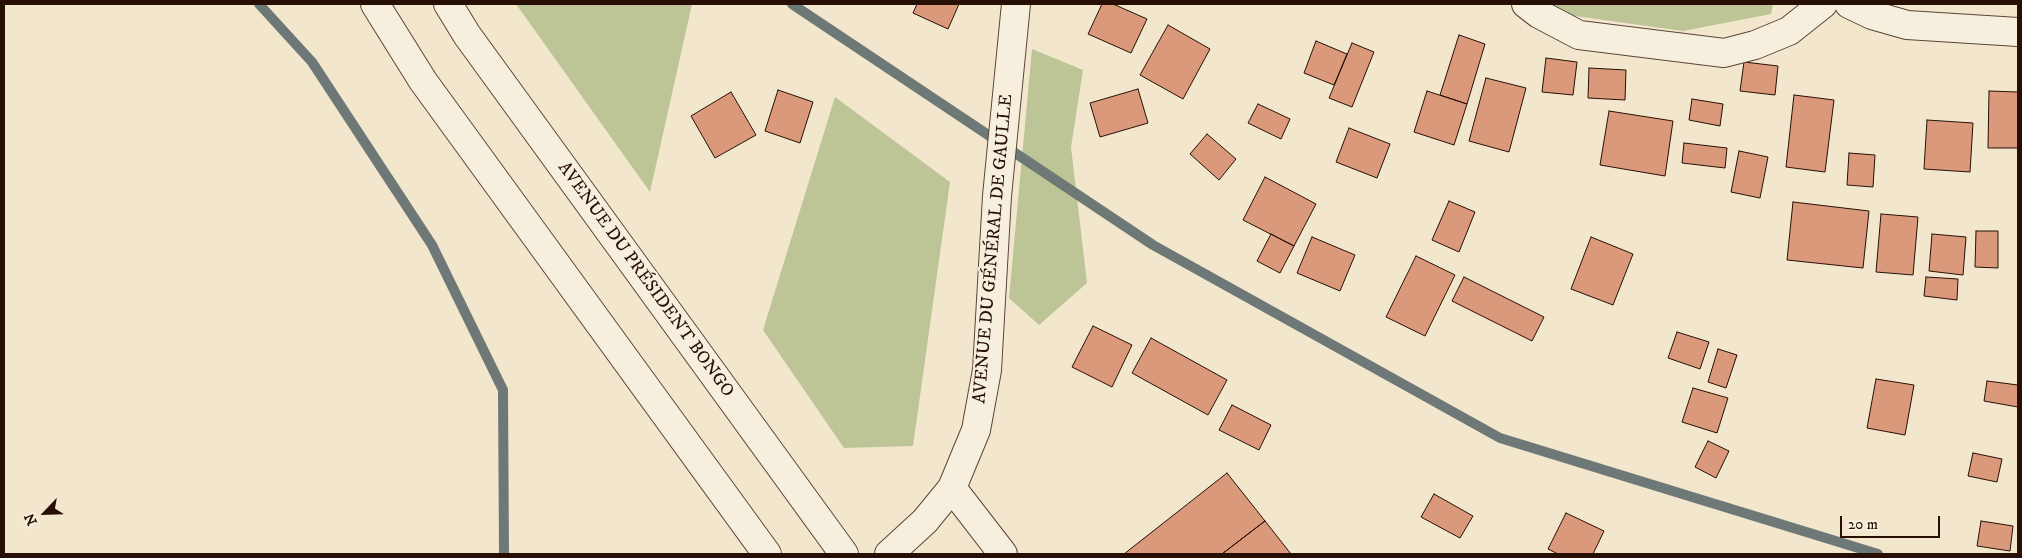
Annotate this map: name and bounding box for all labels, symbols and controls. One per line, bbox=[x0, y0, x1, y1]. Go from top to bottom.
street label: AVENUE DU GÉNÉRAL DE GAULLE bbox=[970, 93, 1018, 405]
street label: AVENUE DU PRÉSIDENT BONGO bbox=[552, 158, 738, 402]
north arrow bbox=[20, 488, 70, 538]
scale bar bbox=[1842, 506, 1942, 538]
text: N bbox=[21, 510, 42, 528]
text: 20 m bbox=[1848, 515, 1878, 534]

